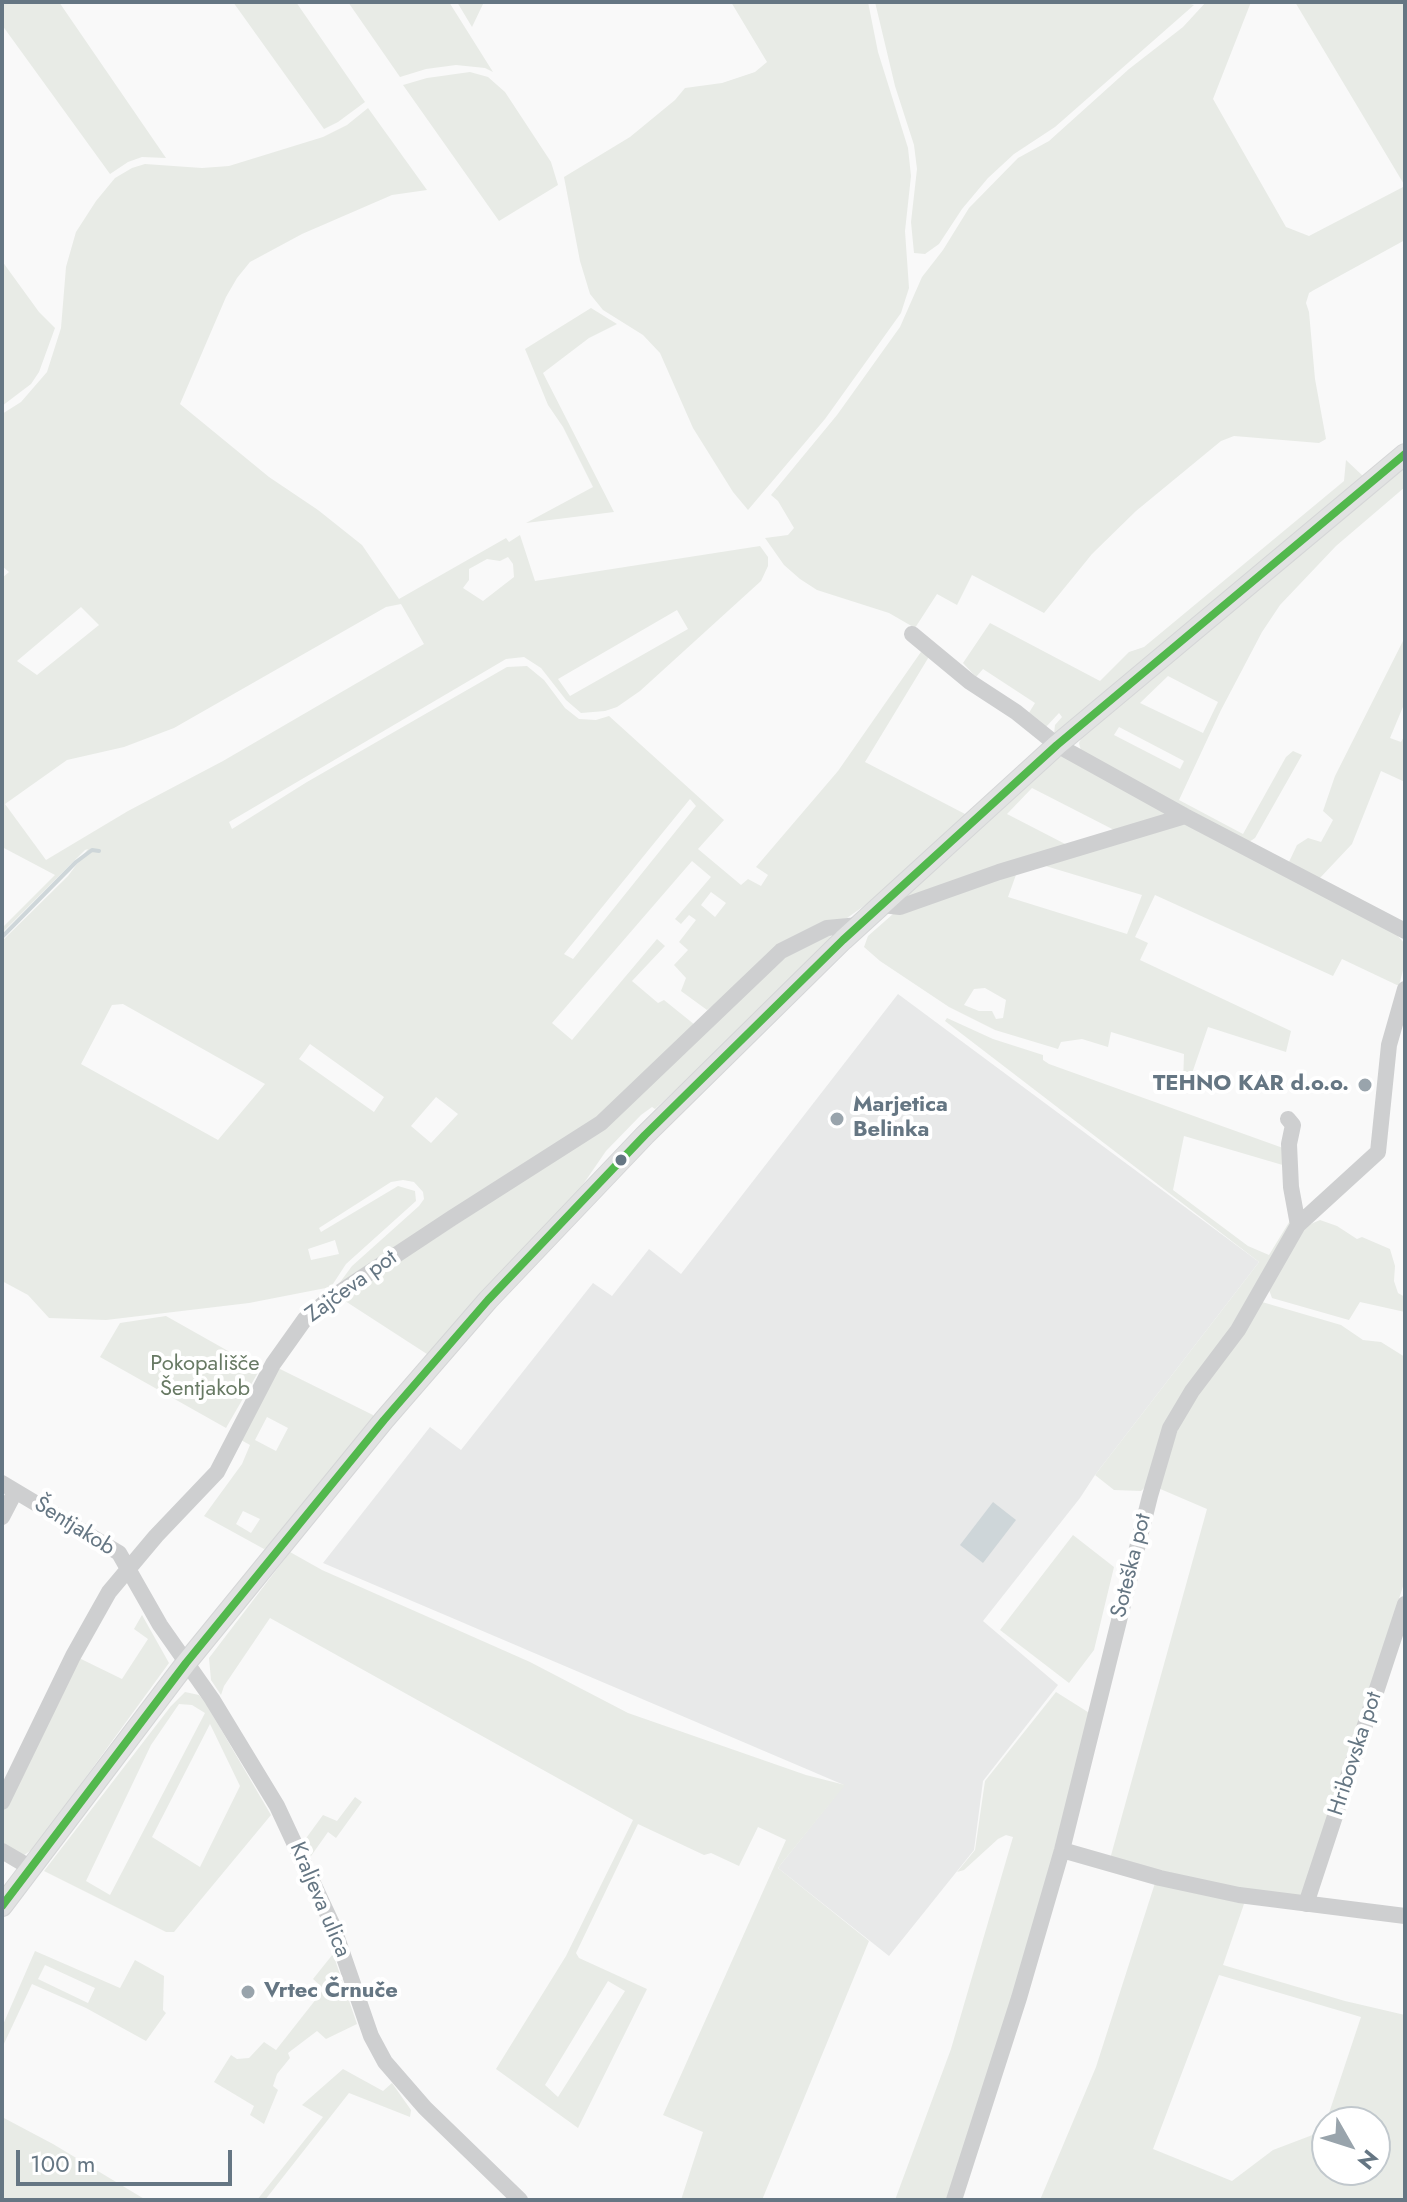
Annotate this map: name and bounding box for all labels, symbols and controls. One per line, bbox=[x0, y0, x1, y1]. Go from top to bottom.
place label: TEHNO KAR d.o.o. bbox=[1153, 1072, 1349, 1098]
marker: TEHNO KAR d.o.o. bbox=[1356, 1076, 1374, 1094]
place label: Marjetica Belinka bbox=[853, 1093, 948, 1144]
marker: Marjetica Belinka bbox=[828, 1110, 846, 1128]
unlabelled marker bbox=[613, 1152, 629, 1168]
street label: Zajčeva pot bbox=[301, 1245, 403, 1329]
park label: Pokopališče Šentjakob bbox=[150, 1352, 260, 1404]
street label: Šentjakob bbox=[29, 1492, 119, 1562]
street label: Soteška pot bbox=[1106, 1511, 1158, 1621]
street label: Hribovska pot bbox=[1324, 1689, 1388, 1819]
street label: Kraljeva ulica bbox=[283, 1839, 355, 1961]
place label: Vrtec Črnuče bbox=[264, 1979, 398, 2005]
marker: Vrtec Črnuče bbox=[239, 1983, 257, 2001]
north arrow bbox=[1311, 2106, 1391, 2186]
scale bar bbox=[20, 2134, 236, 2184]
text: N bbox=[1350, 2143, 1386, 2177]
text: 100 m bbox=[30, 2146, 96, 2181]

